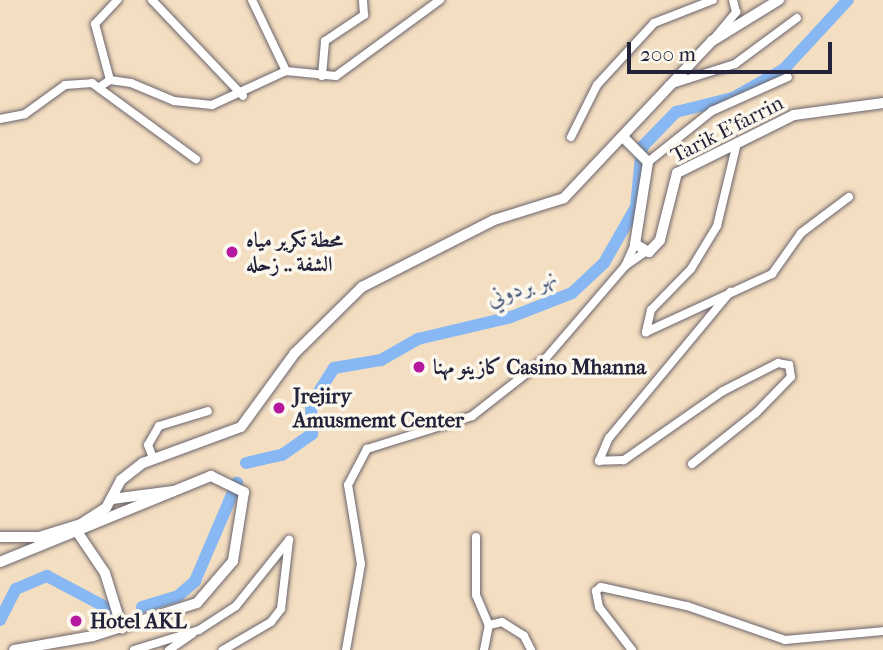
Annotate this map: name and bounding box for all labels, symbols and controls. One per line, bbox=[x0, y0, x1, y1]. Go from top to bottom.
scale bar bbox=[631, 28, 836, 72]
text: 200 m bbox=[640, 42, 696, 66]
street label: Tarik E'farrin bbox=[667, 90, 787, 168]
place label: محطة تكرير مياه الشفة .. زحله bbox=[246, 227, 343, 277]
marker: محطة تكرير مياه الشفة .. زحله bbox=[224, 244, 240, 260]
water label: نهر بردوني bbox=[483, 263, 561, 313]
place label: كازينو مهنا Casino Mhanna bbox=[433, 354, 646, 380]
marker: كازينو مهنا Casino Mhanna bbox=[411, 359, 427, 375]
place label: Jrejiry Amusmemt Center bbox=[293, 383, 464, 433]
marker: Jrejiry Amusmemt Center bbox=[271, 400, 287, 416]
place label: Hotel AKL bbox=[90, 608, 187, 634]
marker: Hotel AKL bbox=[68, 613, 84, 629]

